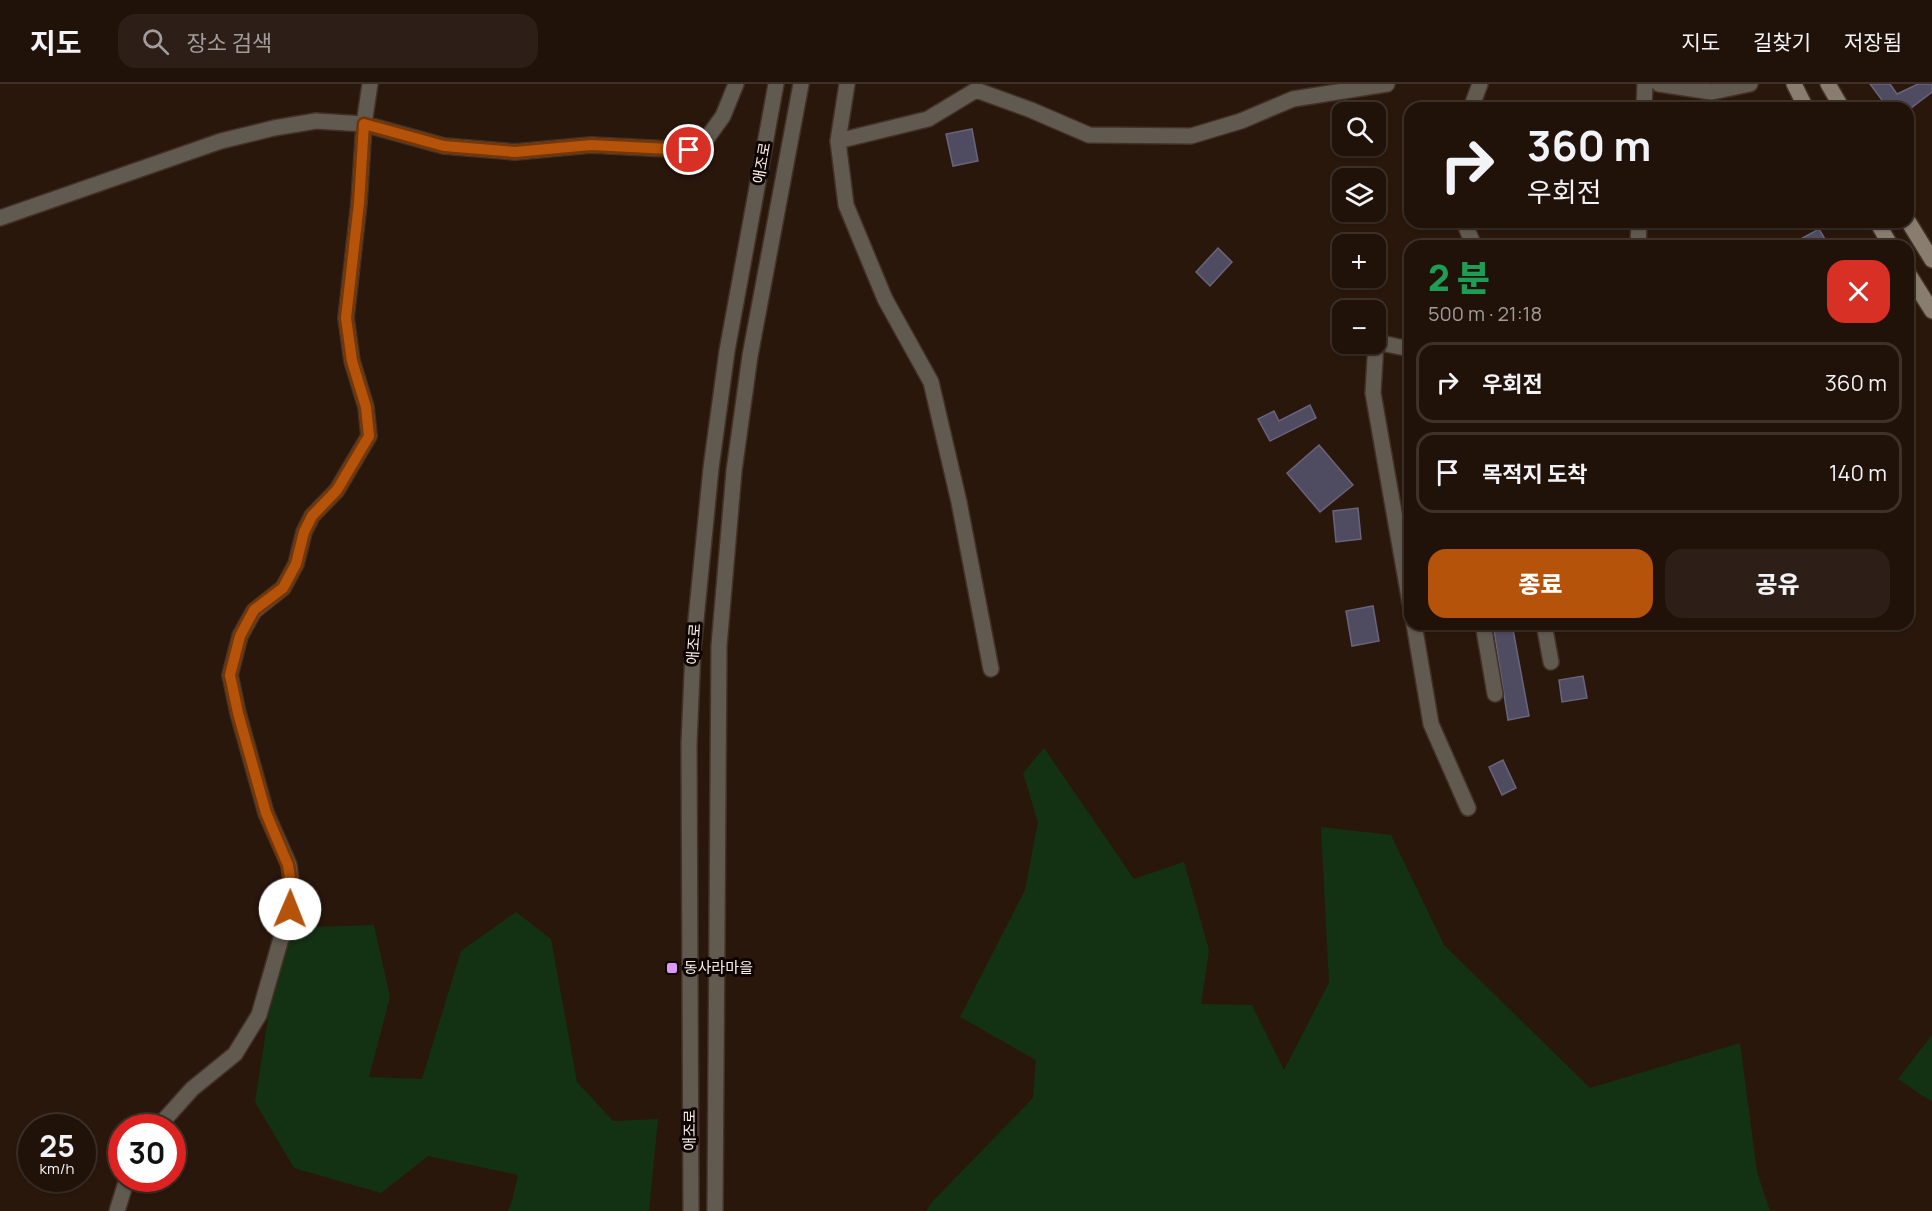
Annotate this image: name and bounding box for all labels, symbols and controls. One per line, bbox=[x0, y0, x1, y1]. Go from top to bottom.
search box bbox=[118, 14, 538, 68]
text: 지도 bbox=[30, 23, 82, 61]
icon: search bbox=[139, 25, 172, 58]
text: 장소 검색 bbox=[187, 28, 272, 58]
text: 지도 bbox=[1681, 28, 1720, 56]
text: 길찾기 bbox=[1753, 28, 1811, 56]
text: 저장됨 bbox=[1844, 28, 1902, 56]
map controls bbox=[1332, 102, 1386, 354]
button: search bbox=[1332, 102, 1386, 156]
text: 360 m bbox=[1527, 116, 1651, 174]
pin bbox=[663, 124, 714, 175]
icon: right bbox=[1428, 126, 1506, 204]
icon: arrive bbox=[672, 133, 705, 166]
street label: 애조로 bbox=[748, 141, 775, 185]
button: layers bbox=[1332, 168, 1386, 222]
text: 우회전 bbox=[1527, 173, 1602, 210]
button: + bbox=[1332, 234, 1386, 288]
text: 2 분 bbox=[1428, 253, 1490, 302]
button: close bbox=[1827, 260, 1890, 323]
button: − bbox=[1332, 300, 1386, 354]
text: 500 m · 21:18 bbox=[1428, 300, 1542, 327]
icon: right bbox=[1431, 366, 1464, 399]
text: 360 m bbox=[1825, 368, 1887, 398]
text: 우회전 bbox=[1482, 369, 1543, 399]
icon: arrive bbox=[1431, 456, 1464, 489]
text: 140 m bbox=[1829, 458, 1887, 488]
text: 목적지 도착 bbox=[1482, 459, 1588, 489]
button: 종료 bbox=[1428, 549, 1653, 618]
button: 공유 bbox=[1665, 549, 1890, 618]
street label: 애조로 bbox=[682, 623, 705, 665]
position arrow bbox=[258, 877, 322, 941]
place label: 동사라마을 bbox=[684, 957, 753, 978]
marker: 동사라마을 bbox=[665, 961, 679, 975]
street label: 애조로 bbox=[679, 1109, 700, 1151]
speed limit sign: 30 bbox=[108, 1114, 186, 1192]
text: 25 bbox=[39, 1125, 75, 1166]
text: km/h bbox=[40, 1158, 74, 1179]

